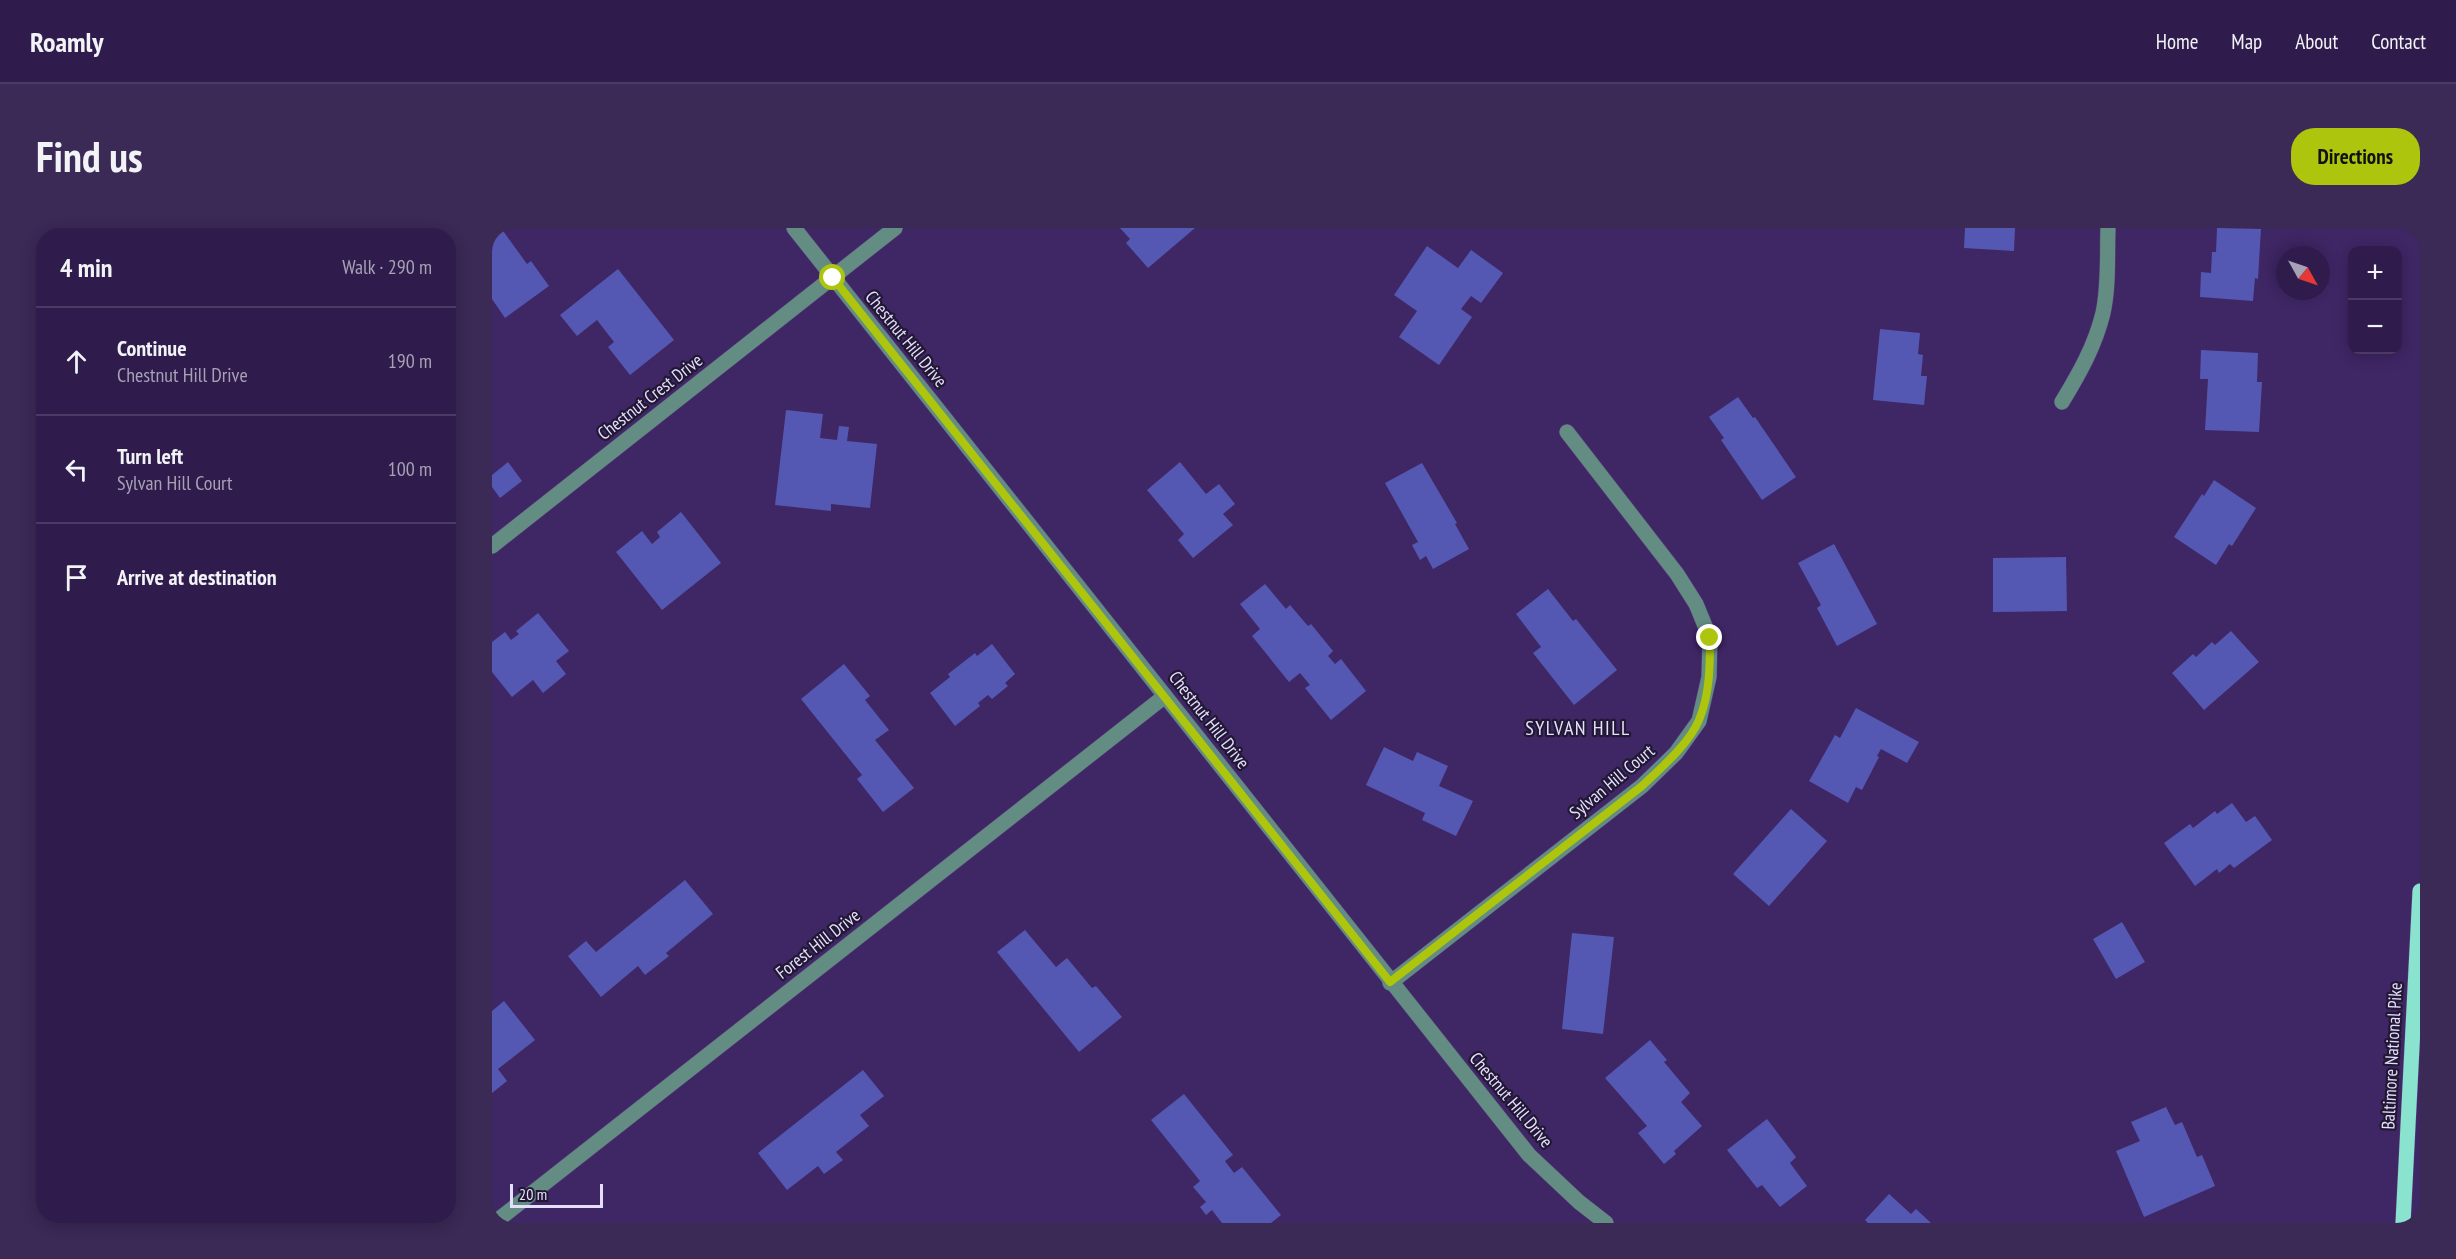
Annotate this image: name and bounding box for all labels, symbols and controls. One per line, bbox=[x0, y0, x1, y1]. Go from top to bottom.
text: Roamly bbox=[30, 23, 104, 60]
text: Home bbox=[2156, 28, 2198, 55]
text: Map bbox=[2231, 28, 2262, 55]
text: About bbox=[2295, 28, 2338, 55]
text: Contact bbox=[2371, 28, 2426, 55]
button: Directions bbox=[2291, 128, 2420, 185]
text: Find us bbox=[36, 129, 143, 184]
north arrow bbox=[2276, 246, 2330, 300]
map controls bbox=[2348, 246, 2402, 354]
button: + bbox=[2348, 246, 2402, 300]
text: 4 min bbox=[60, 251, 113, 284]
text: Walk · 290 m bbox=[342, 254, 432, 280]
route start bbox=[819, 264, 845, 290]
street label: Chestnut Hill Drive bbox=[860, 286, 952, 392]
button: − bbox=[2348, 300, 2402, 354]
text: Continue bbox=[117, 334, 187, 362]
icon: ahead bbox=[60, 345, 93, 378]
text: 190 m bbox=[388, 348, 432, 374]
street label: Chestnut Crest Drive bbox=[593, 348, 707, 445]
text: Chestnut Hill Drive bbox=[117, 362, 248, 388]
text: Turn left bbox=[117, 442, 183, 470]
icon: left bbox=[60, 453, 93, 486]
text: 100 m bbox=[388, 456, 432, 482]
text: Sylvan Hill Court bbox=[117, 470, 233, 496]
icon: arrive bbox=[60, 561, 93, 594]
text: Arrive at destination bbox=[117, 563, 277, 591]
route end bbox=[1696, 624, 1722, 650]
street label: Chestnut Hill Drive bbox=[1164, 666, 1255, 773]
district label: SYLVAN HILL bbox=[1525, 715, 1631, 741]
street label: Sylvan Hill Court bbox=[1564, 739, 1659, 824]
street label: Forest Hill Drive bbox=[771, 903, 865, 984]
street label: Baltimore National Pike bbox=[2376, 982, 2407, 1130]
street label: Chestnut Hill Drive bbox=[1465, 1047, 1558, 1152]
scale bar bbox=[510, 1181, 603, 1208]
text: 20 m bbox=[519, 1184, 547, 1204]

